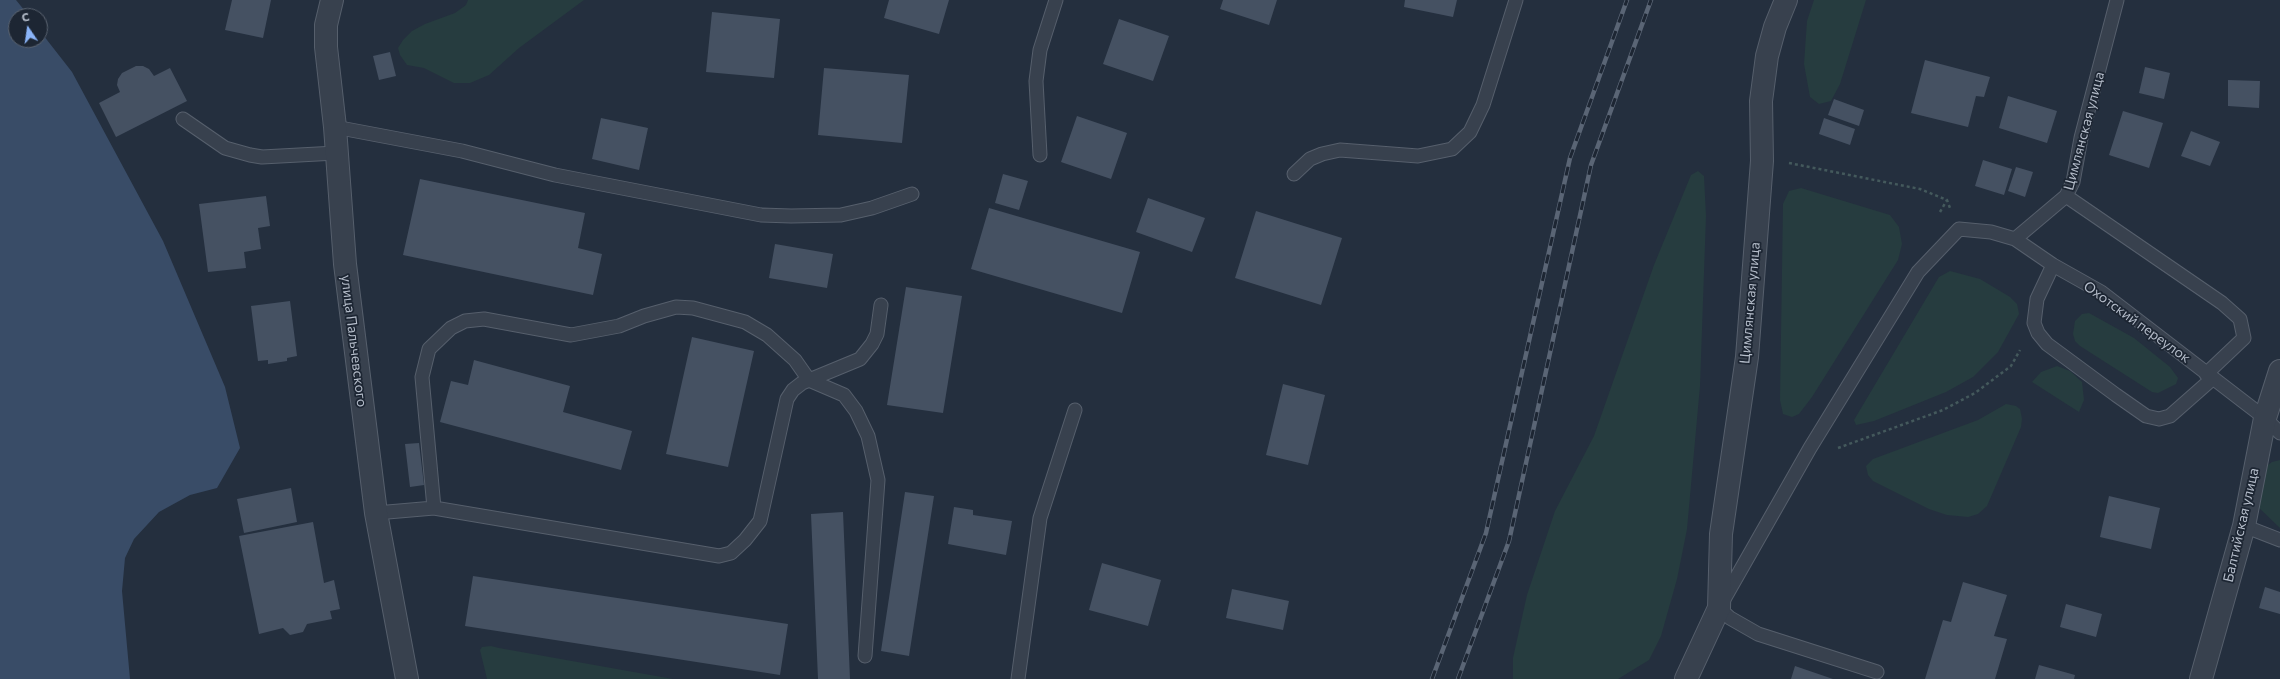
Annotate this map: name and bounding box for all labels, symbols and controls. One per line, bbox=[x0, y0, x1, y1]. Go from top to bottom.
north arrow bbox=[8, 8, 48, 48]
text: С bbox=[20, 10, 31, 24]
street label: Цимлянская улица bbox=[2060, 70, 2108, 192]
street label: Цимлянская улица bbox=[1736, 241, 1764, 365]
street label: улица Пальчевского bbox=[338, 274, 370, 408]
street label: Охотский переулок bbox=[2080, 278, 2194, 366]
street label: Балтийская улица bbox=[2220, 466, 2262, 584]

